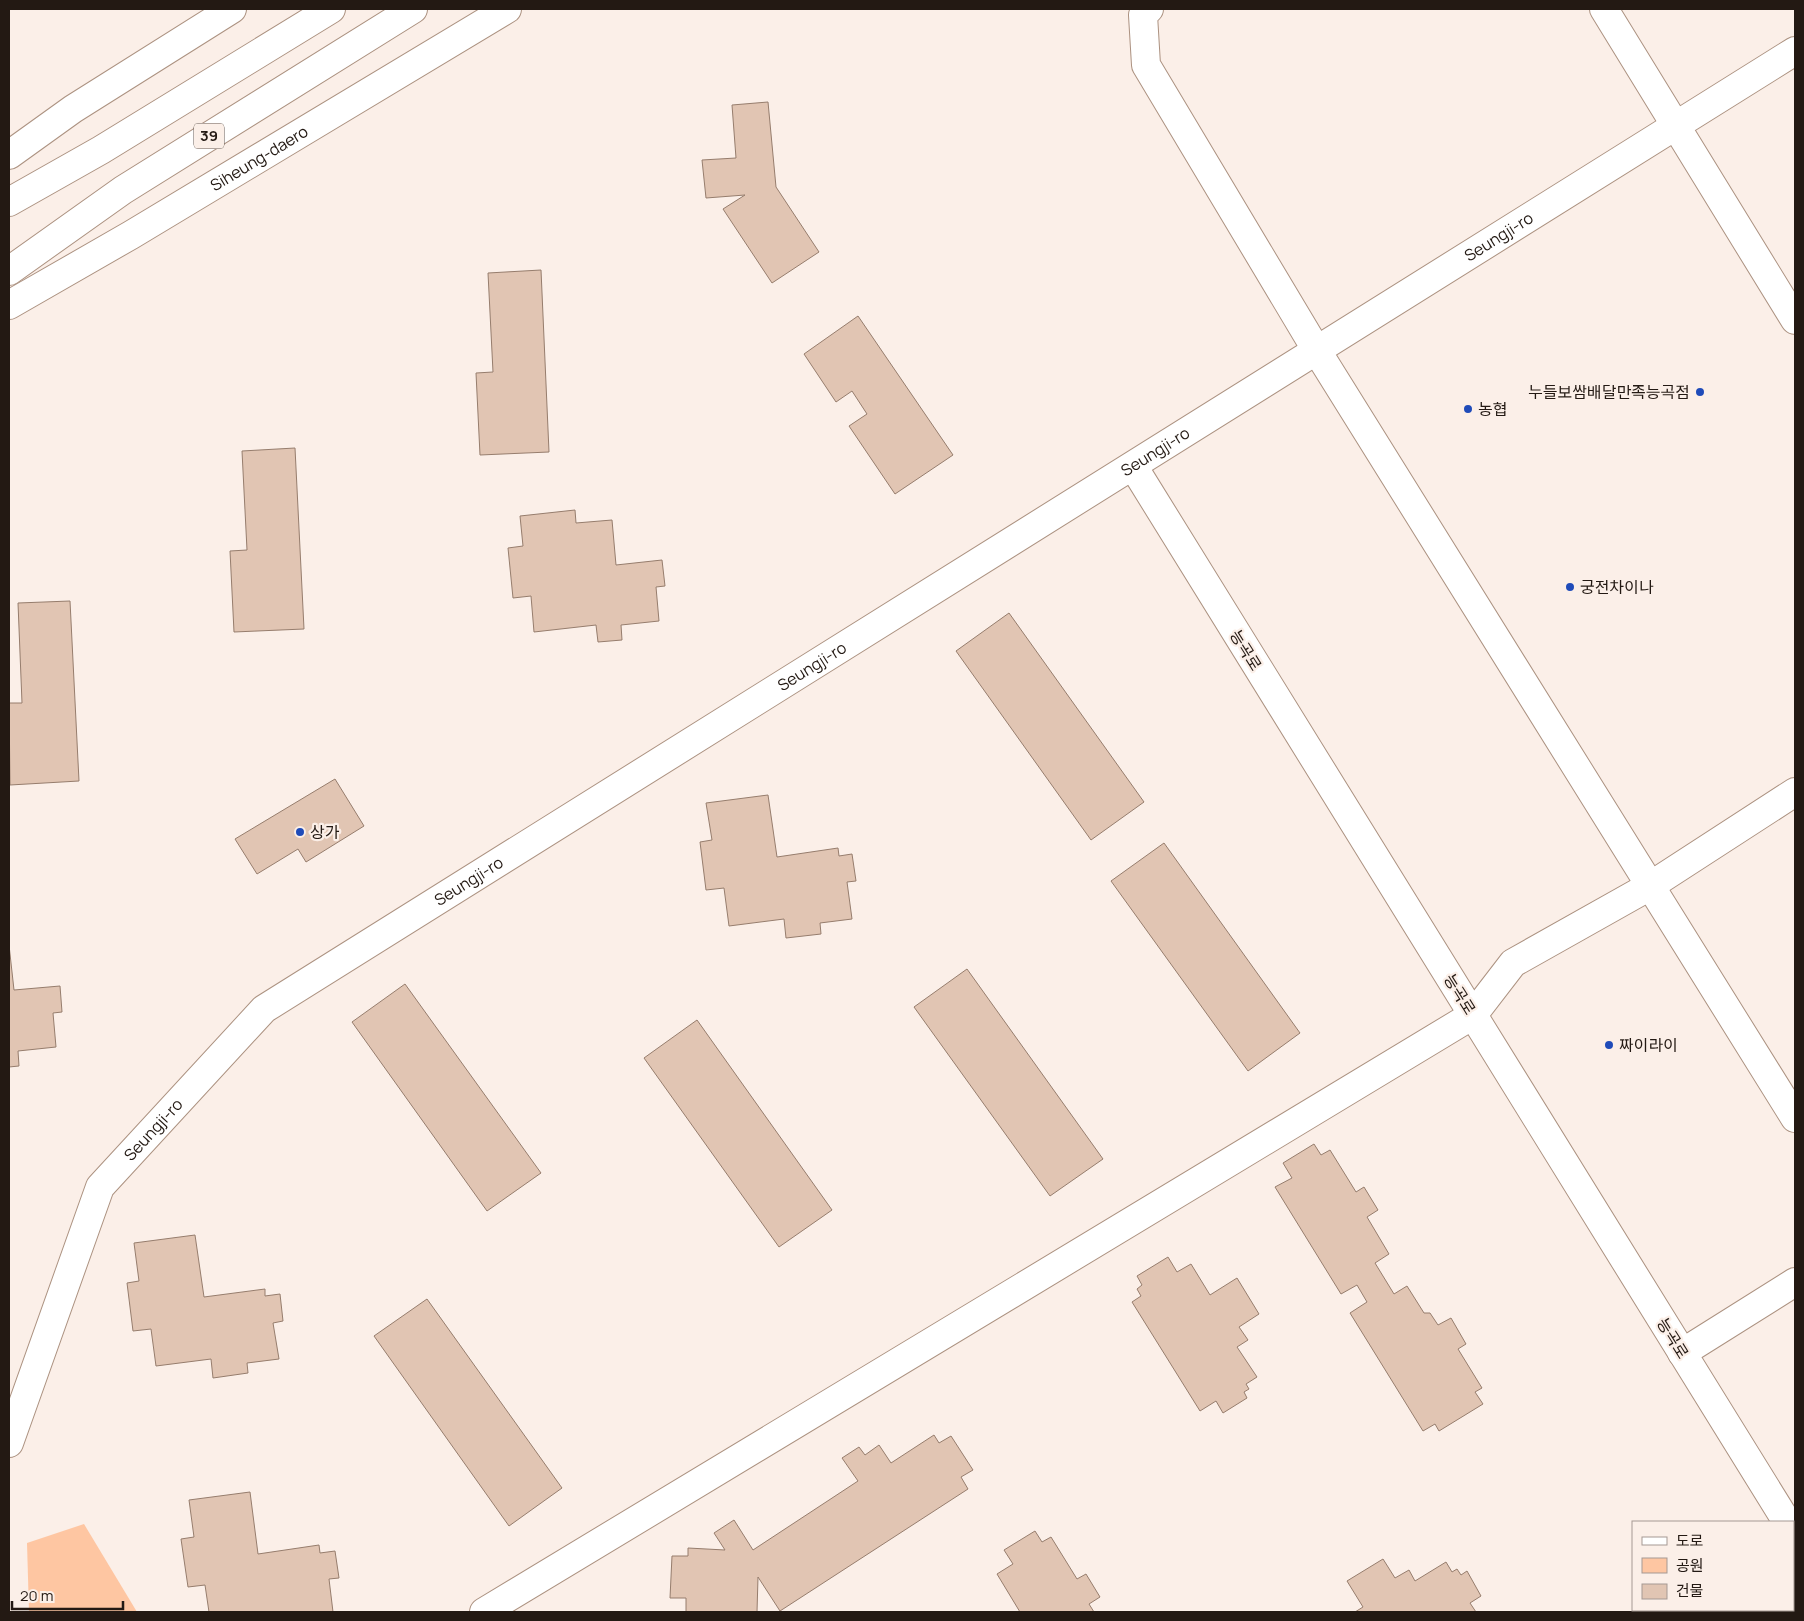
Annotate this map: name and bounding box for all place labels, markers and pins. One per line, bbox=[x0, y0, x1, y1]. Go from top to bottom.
place label: 누들보쌈배달만족능곡점 bbox=[1528, 381, 1690, 403]
marker: 누들보쌈배달만족능곡점 bbox=[1694, 386, 1706, 398]
place label: 농협 bbox=[1478, 398, 1507, 420]
marker: 농협 bbox=[1462, 403, 1474, 415]
place label: 궁전차이나 bbox=[1580, 576, 1654, 598]
marker: 궁전차이나 bbox=[1564, 581, 1576, 593]
place label: 상가 bbox=[310, 821, 340, 843]
marker: 상가 bbox=[294, 826, 306, 838]
place label: 짜이라이 bbox=[1619, 1034, 1678, 1056]
marker: 짜이라이 bbox=[1603, 1039, 1615, 1051]

